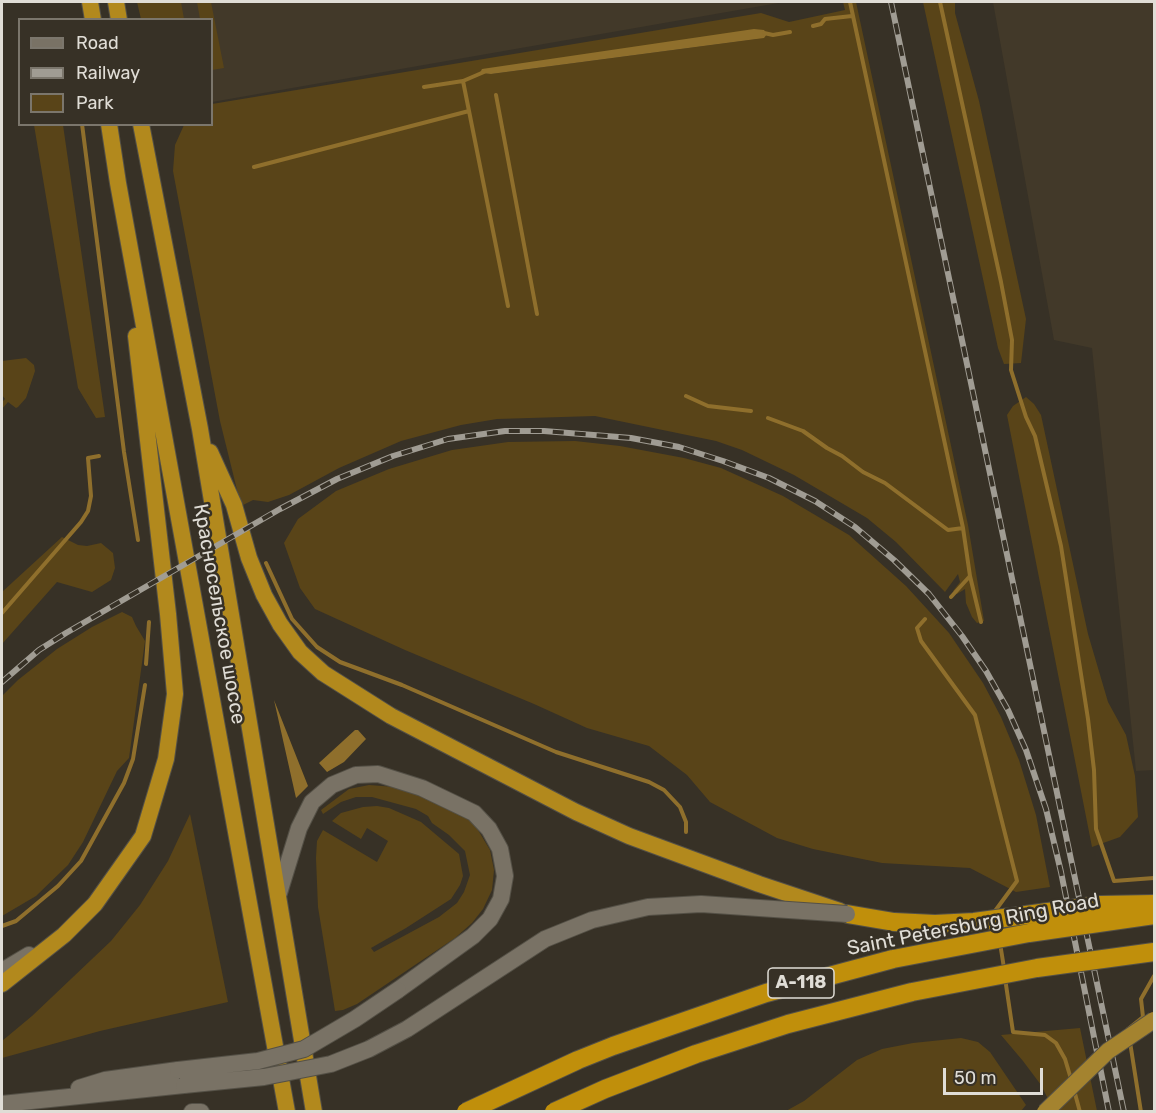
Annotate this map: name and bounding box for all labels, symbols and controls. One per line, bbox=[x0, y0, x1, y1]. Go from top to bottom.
legend bbox=[18, 18, 213, 126]
text: Road bbox=[76, 32, 119, 54]
text: Railway bbox=[76, 62, 140, 84]
text: Park bbox=[76, 92, 113, 114]
street label: Красносельское шоссе bbox=[188, 502, 250, 726]
street label: Saint Petersburg Ring Road bbox=[845, 889, 1101, 961]
road number: А-118 bbox=[768, 968, 834, 998]
scale bar bbox=[946, 1056, 1046, 1094]
text: 50 m bbox=[954, 1067, 997, 1089]

